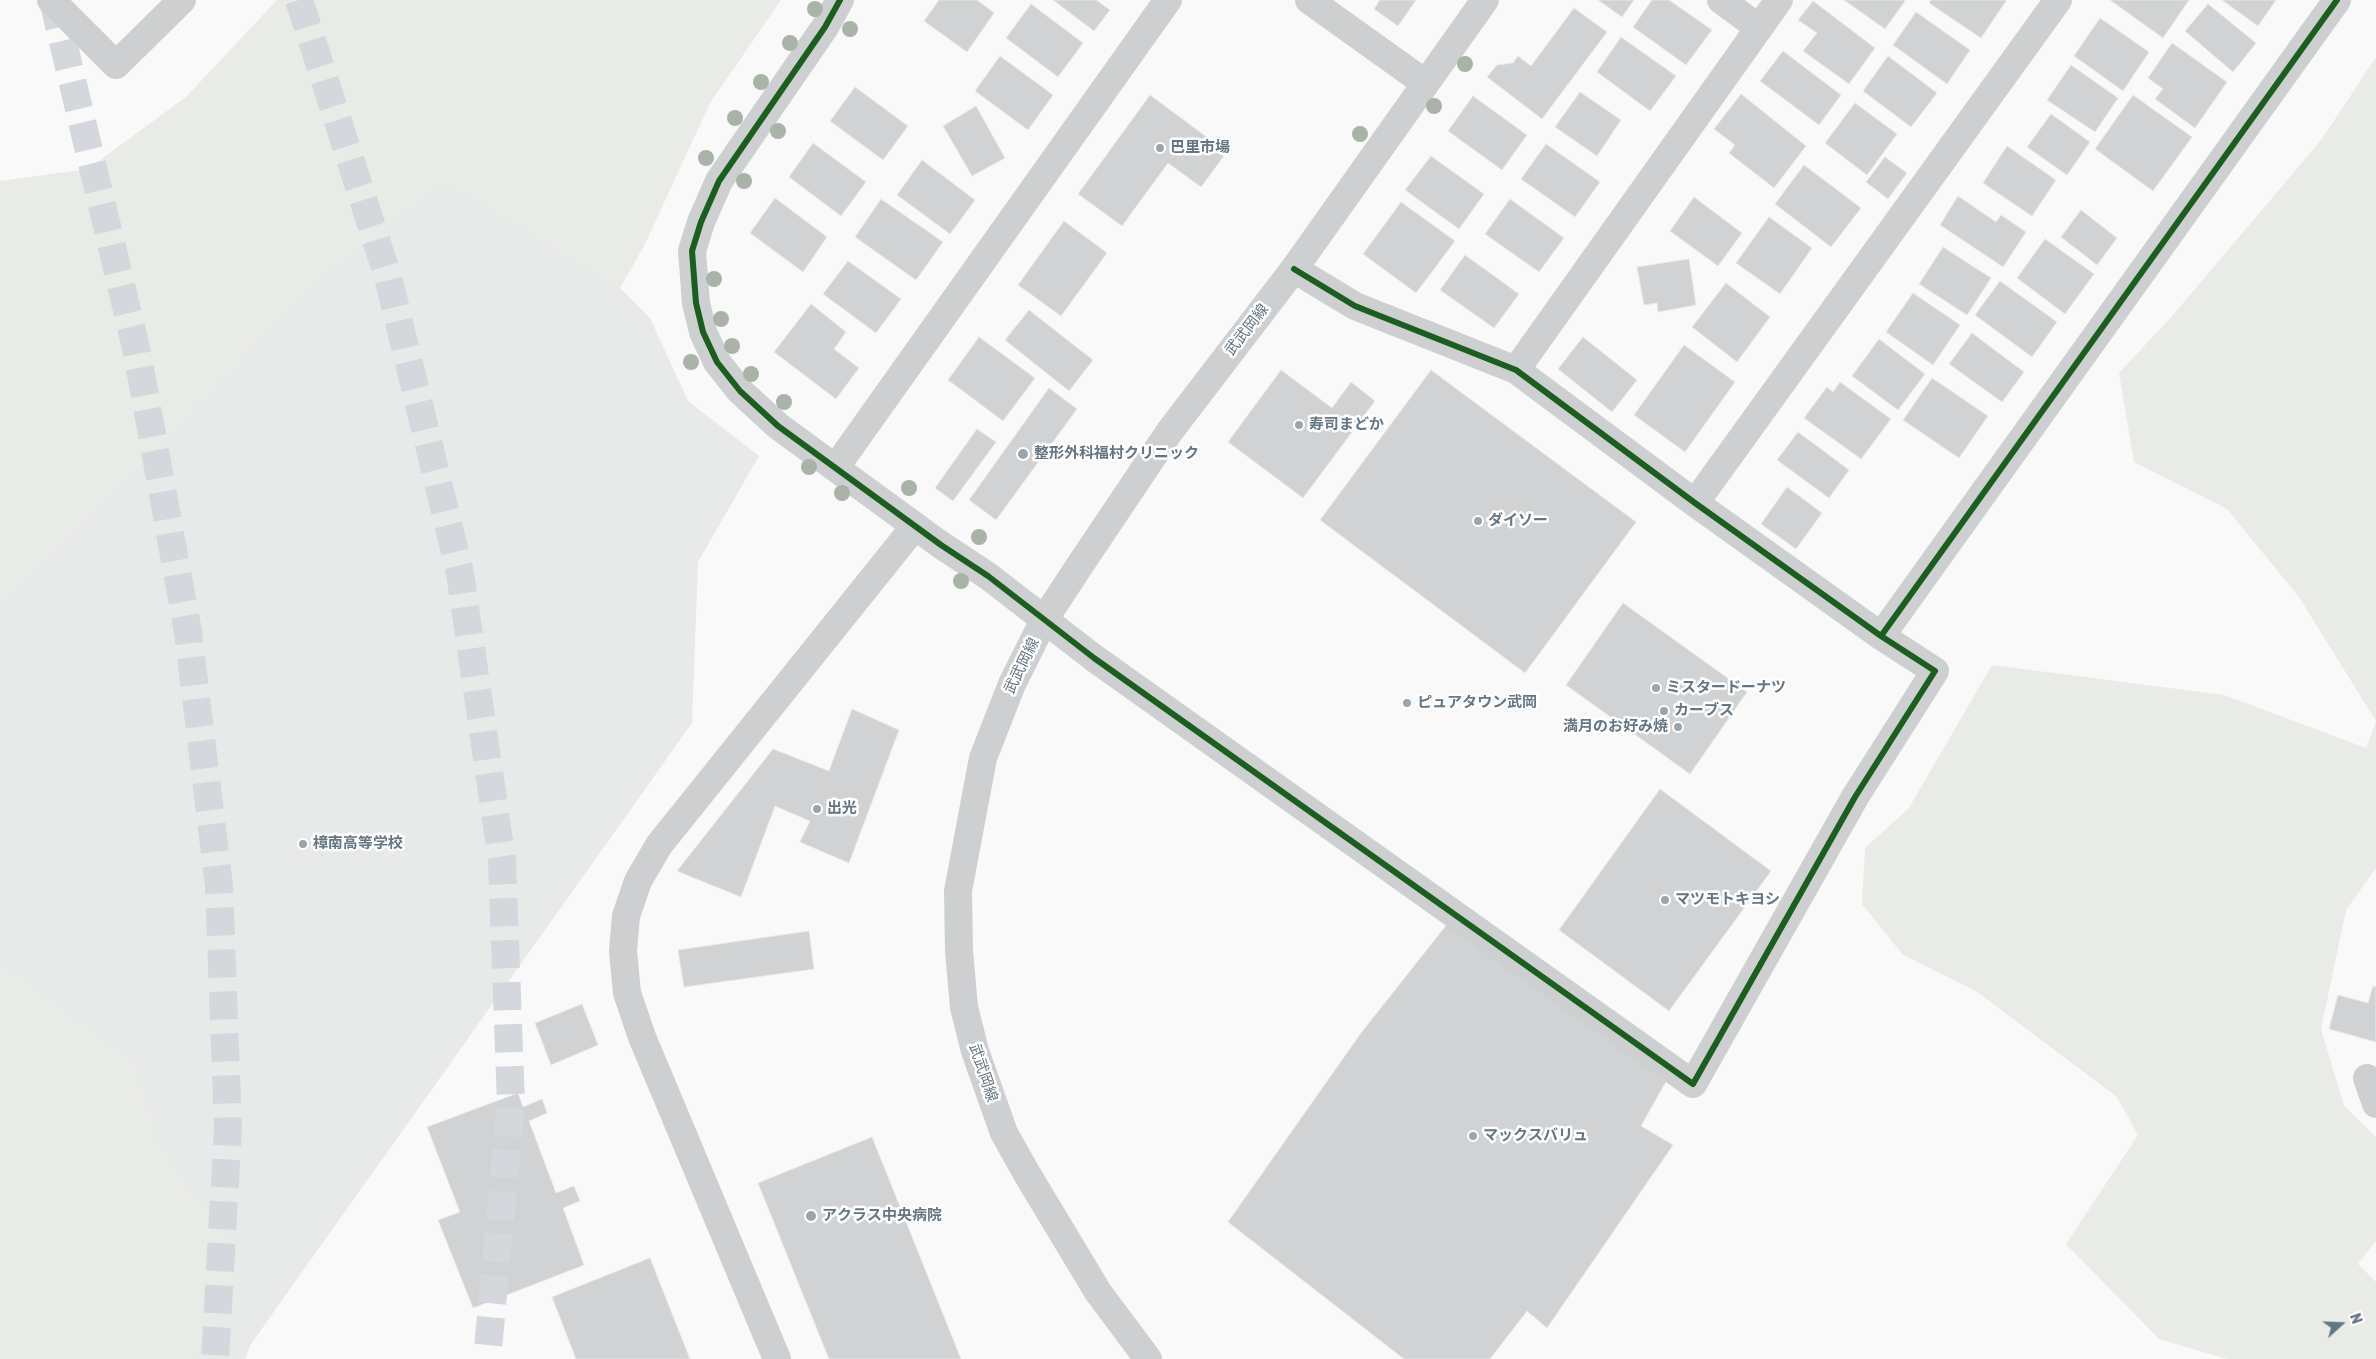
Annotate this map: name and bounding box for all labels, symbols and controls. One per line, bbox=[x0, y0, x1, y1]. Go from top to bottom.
place label: 巴里市場 bbox=[1170, 139, 1230, 157]
marker: 巴里市場 bbox=[1154, 142, 1166, 154]
street label: 武武岡線 bbox=[1221, 301, 1273, 359]
place label: 寿司まどか bbox=[1309, 416, 1384, 434]
marker: 寿司まどか bbox=[1293, 419, 1305, 431]
place label: 整形外科福村クリニック bbox=[1034, 445, 1199, 463]
marker: 整形外科福村クリニック bbox=[1016, 447, 1030, 461]
place label: ダイソー bbox=[1488, 512, 1548, 530]
marker: ダイソー bbox=[1472, 515, 1484, 527]
street label: 武武岡線 bbox=[1001, 635, 1043, 697]
place label: ミスタードーナツ bbox=[1666, 679, 1786, 697]
marker: ミスタードーナツ bbox=[1650, 682, 1662, 694]
place label: ピュアタウン武岡 bbox=[1417, 694, 1537, 712]
marker: ピュアタウン武岡 bbox=[1401, 697, 1413, 709]
place label: カーブス bbox=[1674, 702, 1734, 720]
marker: カーブス bbox=[1658, 705, 1670, 717]
place label: 満月のお好み焼 bbox=[1563, 718, 1668, 736]
marker: 満月のお好み焼 bbox=[1672, 721, 1684, 733]
place label: 出光 bbox=[827, 800, 857, 818]
marker: 出光 bbox=[811, 803, 823, 815]
place label: 樟南高等学校 bbox=[313, 835, 403, 853]
marker: 樟南高等学校 bbox=[297, 838, 309, 850]
place label: マツモトキヨシ bbox=[1675, 891, 1780, 909]
marker: マツモトキヨシ bbox=[1659, 894, 1671, 906]
street label: 武武岡線 bbox=[965, 1042, 1001, 1104]
place label: マックスバリュ bbox=[1483, 1127, 1588, 1145]
marker: マックスバリュ bbox=[1467, 1130, 1479, 1142]
place label: アクラス中央病院 bbox=[822, 1207, 942, 1225]
marker: アクラス中央病院 bbox=[804, 1209, 818, 1223]
north arrow bbox=[2316, 1299, 2366, 1349]
text: N bbox=[2346, 1311, 2365, 1326]

